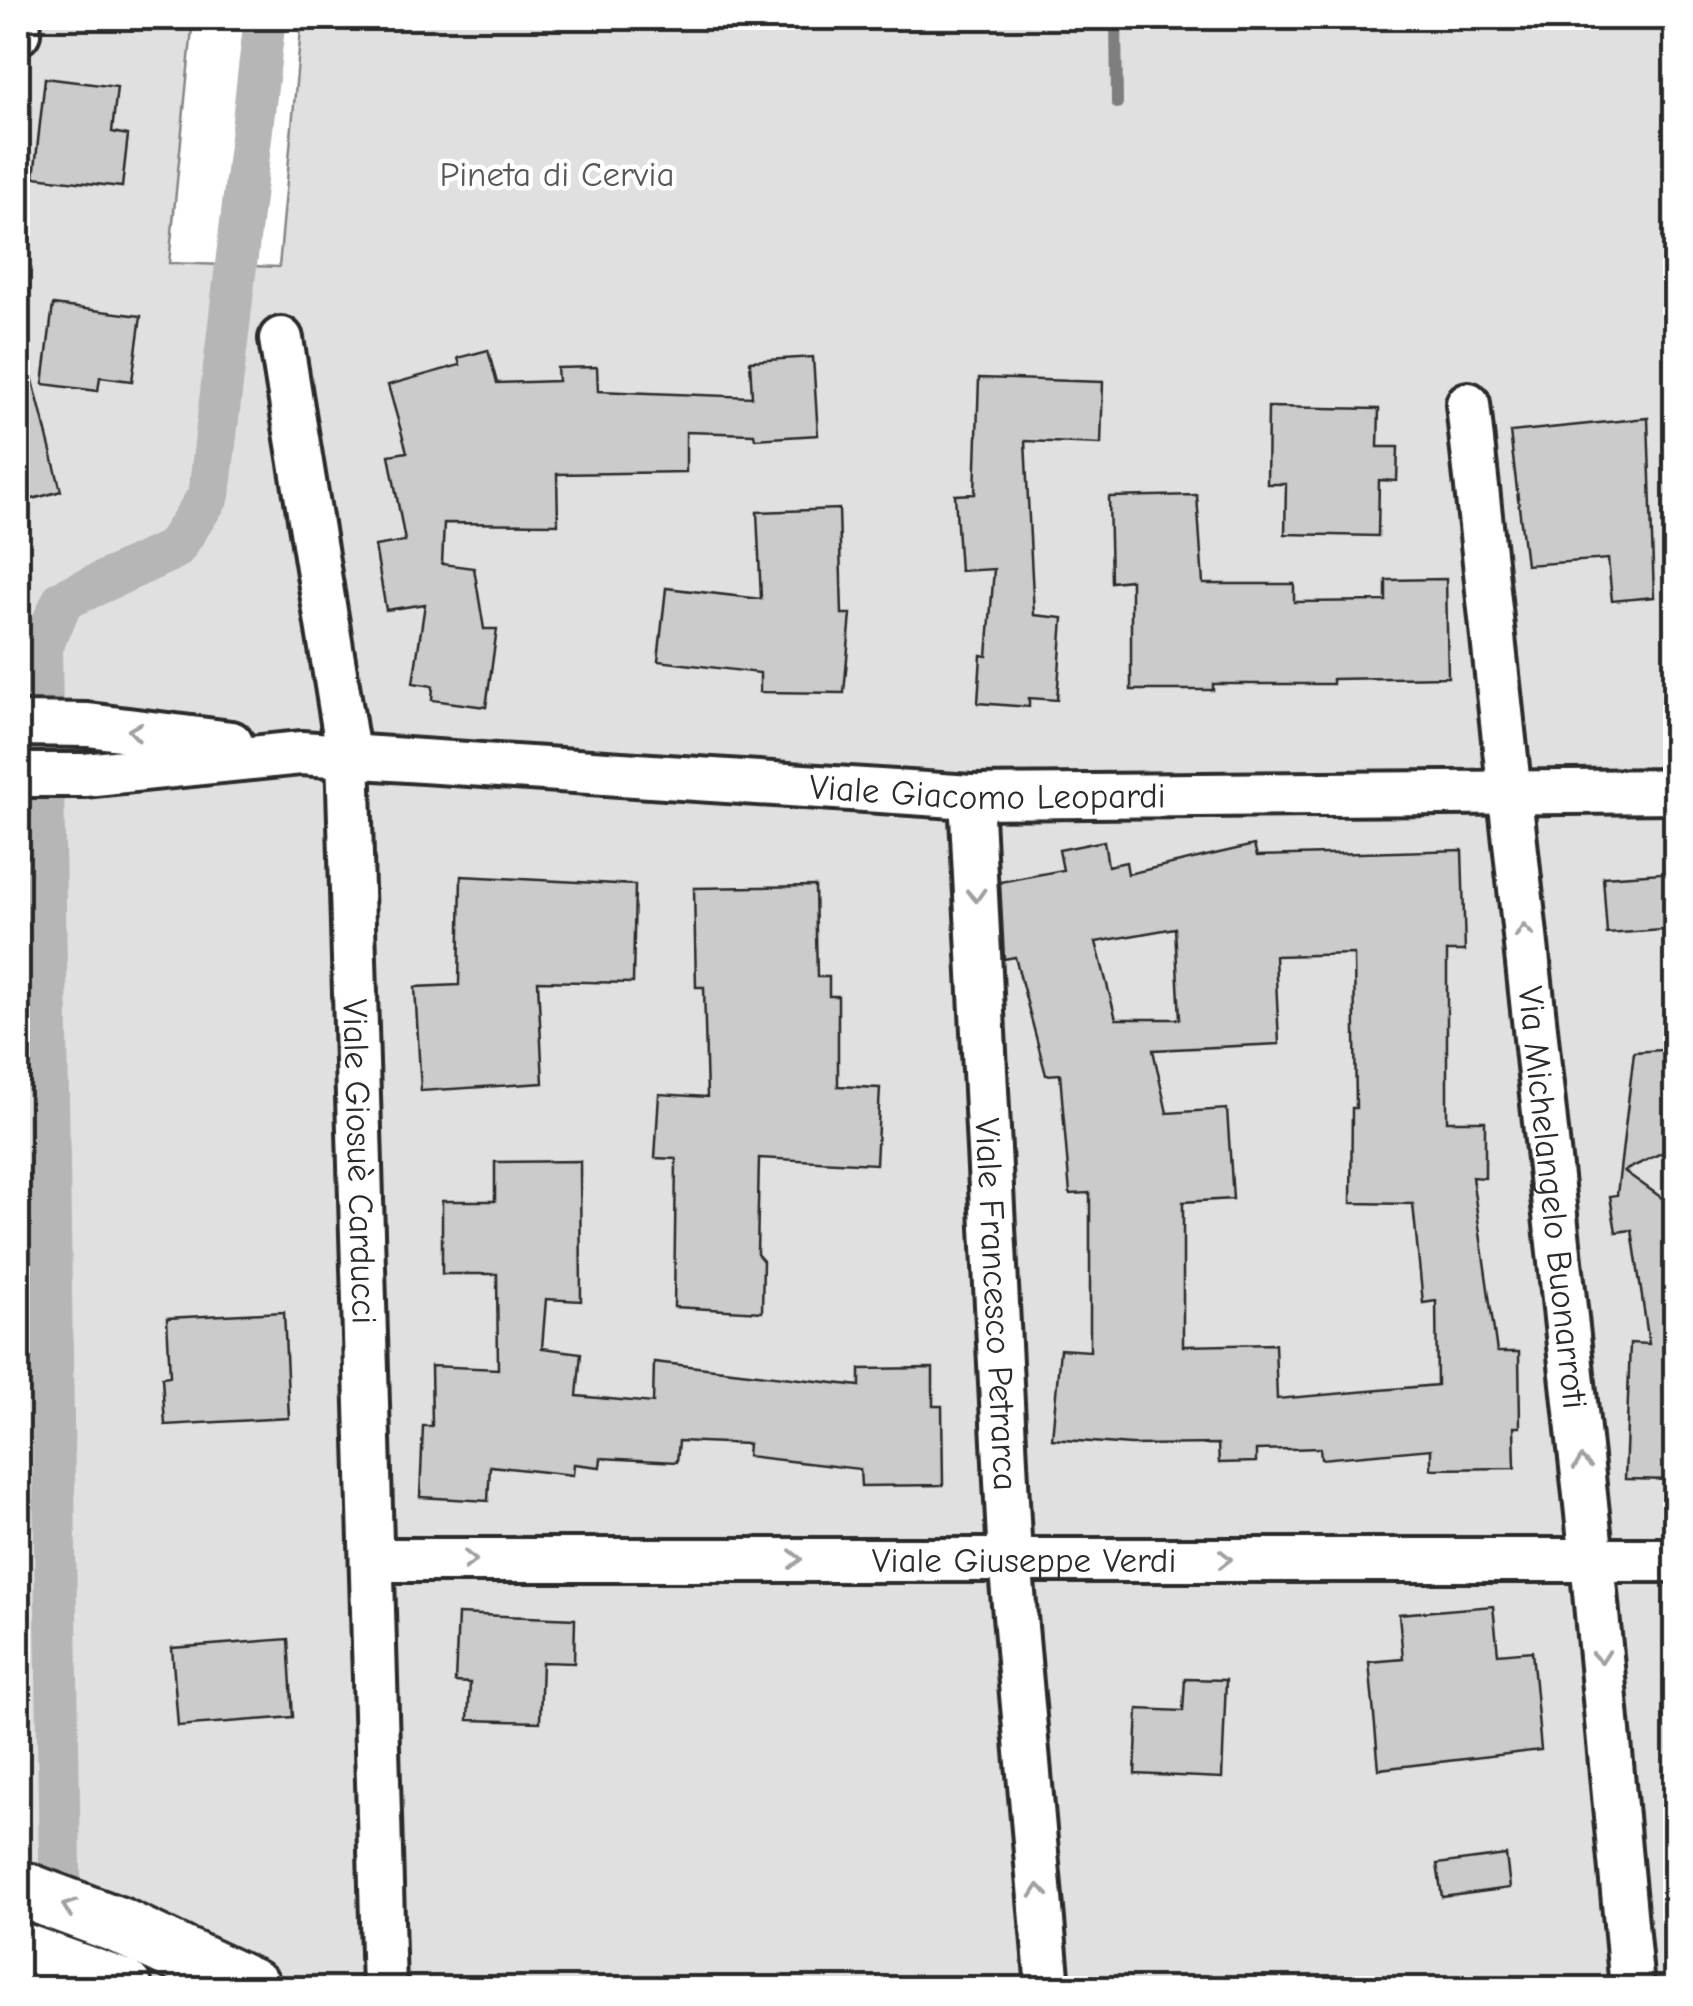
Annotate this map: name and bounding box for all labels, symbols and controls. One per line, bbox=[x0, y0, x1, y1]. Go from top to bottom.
park label: Pineta di Cervia bbox=[440, 154, 674, 195]
one-way arrow bbox=[127, 721, 143, 742]
street label: Viale Giacomo Leopardi bbox=[808, 766, 1166, 818]
one-way arrow bbox=[965, 887, 986, 903]
one-way arrow bbox=[1514, 923, 1535, 939]
street label: Via Michelangelo Buonarroti bbox=[1510, 984, 1596, 1411]
street label: Viale Giosuè Carducci bbox=[335, 998, 385, 1325]
street label: Viale Francesco Petrarca bbox=[967, 1117, 1027, 1492]
one-way arrow bbox=[1572, 1455, 1593, 1471]
street label: Viale Giuseppe Verdi bbox=[872, 1540, 1176, 1581]
one-way arrow bbox=[788, 1548, 803, 1570]
one-way arrow bbox=[1218, 1548, 1233, 1570]
one-way arrow bbox=[462, 1549, 478, 1571]
one-way arrow bbox=[1590, 1650, 1612, 1666]
one-way arrow bbox=[1029, 1883, 1051, 1899]
one-way arrow bbox=[62, 1898, 79, 1919]

